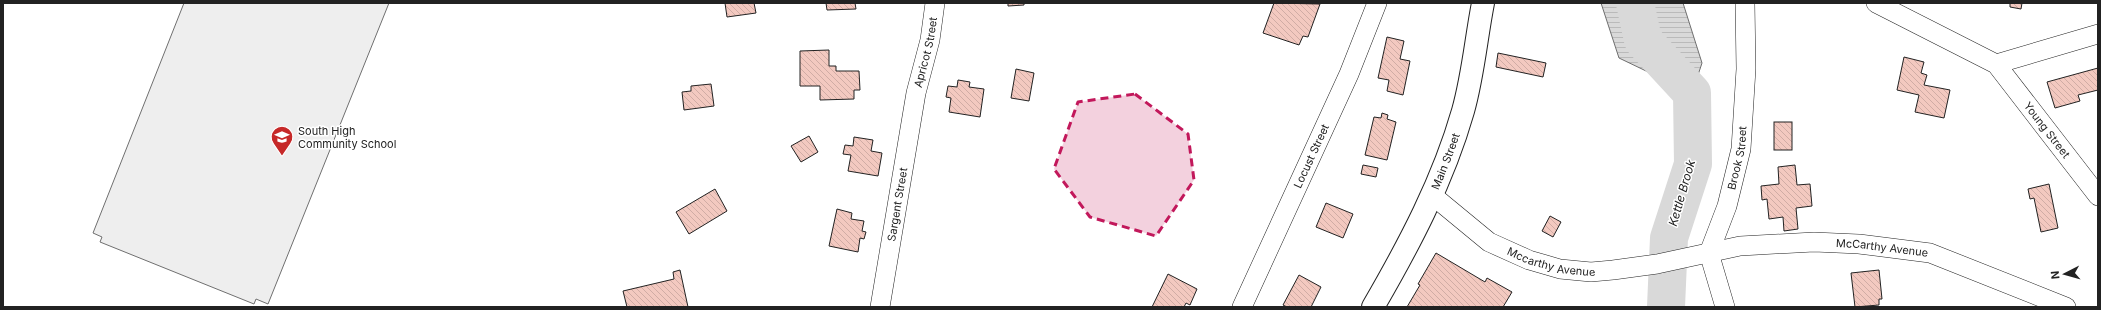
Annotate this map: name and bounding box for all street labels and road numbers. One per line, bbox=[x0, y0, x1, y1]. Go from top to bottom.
street label: Apricot Street bbox=[911, 16, 940, 89]
street label: Young Street bbox=[2021, 99, 2073, 161]
street label: Locust Street bbox=[1290, 121, 1332, 191]
street label: Brook Street bbox=[1724, 125, 1749, 191]
street label: Main Street bbox=[1428, 131, 1463, 192]
street label: Sargent Street bbox=[884, 166, 910, 242]
street label: McCarthy Avenue bbox=[1836, 236, 1929, 260]
street label: Mccarthy Avenue bbox=[1505, 244, 1596, 279]

